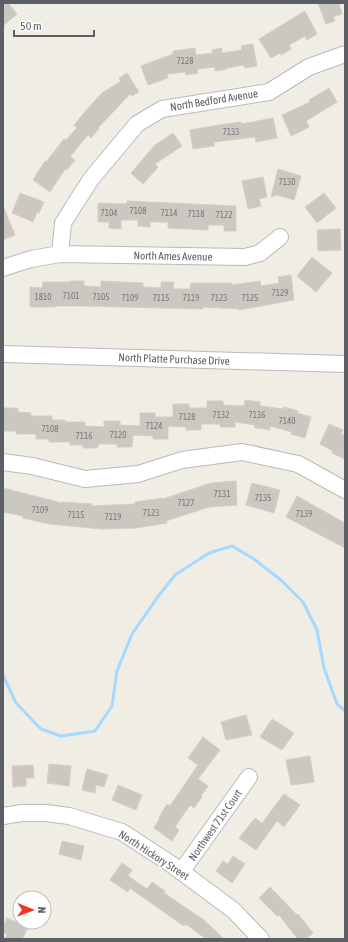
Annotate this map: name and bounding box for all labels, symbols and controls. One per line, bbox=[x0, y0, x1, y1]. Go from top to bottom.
scale bar bbox=[14, 12, 94, 38]
text: 50 m bbox=[20, 19, 42, 33]
house number: 7128 bbox=[177, 56, 193, 66]
street label: North Bedford Avenue bbox=[169, 87, 259, 113]
house number: 7133 bbox=[223, 127, 239, 137]
house number: 7130 bbox=[279, 177, 295, 187]
house number: 7108 bbox=[130, 206, 146, 216]
house number: 7104 bbox=[101, 208, 117, 218]
house number: 7114 bbox=[161, 208, 177, 218]
house number: 7118 bbox=[188, 209, 204, 219]
house number: 7122 bbox=[216, 210, 232, 220]
street label: North Ames Avenue bbox=[133, 249, 213, 263]
house number: 7129 bbox=[272, 288, 288, 298]
house number: 7101 bbox=[63, 291, 79, 301]
house number: 1810 bbox=[35, 292, 51, 302]
house number: 7105 bbox=[93, 292, 109, 302]
house number: 7109 bbox=[122, 293, 138, 303]
house number: 7115 bbox=[153, 293, 169, 303]
house number: 7119 bbox=[183, 293, 199, 303]
house number: 7123 bbox=[211, 293, 227, 303]
house number: 7125 bbox=[242, 293, 258, 303]
street label: North Platte Purchase Drive bbox=[118, 351, 230, 367]
house number: 7132 bbox=[213, 410, 229, 420]
house number: 7136 bbox=[249, 410, 265, 420]
house number: 7128 bbox=[179, 412, 195, 422]
house number: 7140 bbox=[279, 416, 295, 426]
house number: 7124 bbox=[146, 421, 162, 431]
house number: 7108 bbox=[42, 424, 58, 434]
house number: 7120 bbox=[110, 430, 126, 440]
house number: 7116 bbox=[76, 431, 92, 441]
house number: 7131 bbox=[214, 489, 230, 499]
house number: 7135 bbox=[255, 493, 271, 503]
house number: 7127 bbox=[178, 498, 194, 508]
house number: 7109 bbox=[32, 505, 48, 515]
house number: 7123 bbox=[143, 508, 159, 518]
house number: 7139 bbox=[296, 509, 312, 519]
house number: 7115 bbox=[68, 510, 84, 520]
house number: 7119 bbox=[105, 512, 121, 522]
street label: Northwest 71st Court bbox=[186, 787, 244, 863]
street label: North Hickory Street bbox=[117, 828, 191, 882]
north arrow bbox=[12, 890, 52, 930]
text: N bbox=[36, 907, 48, 914]

